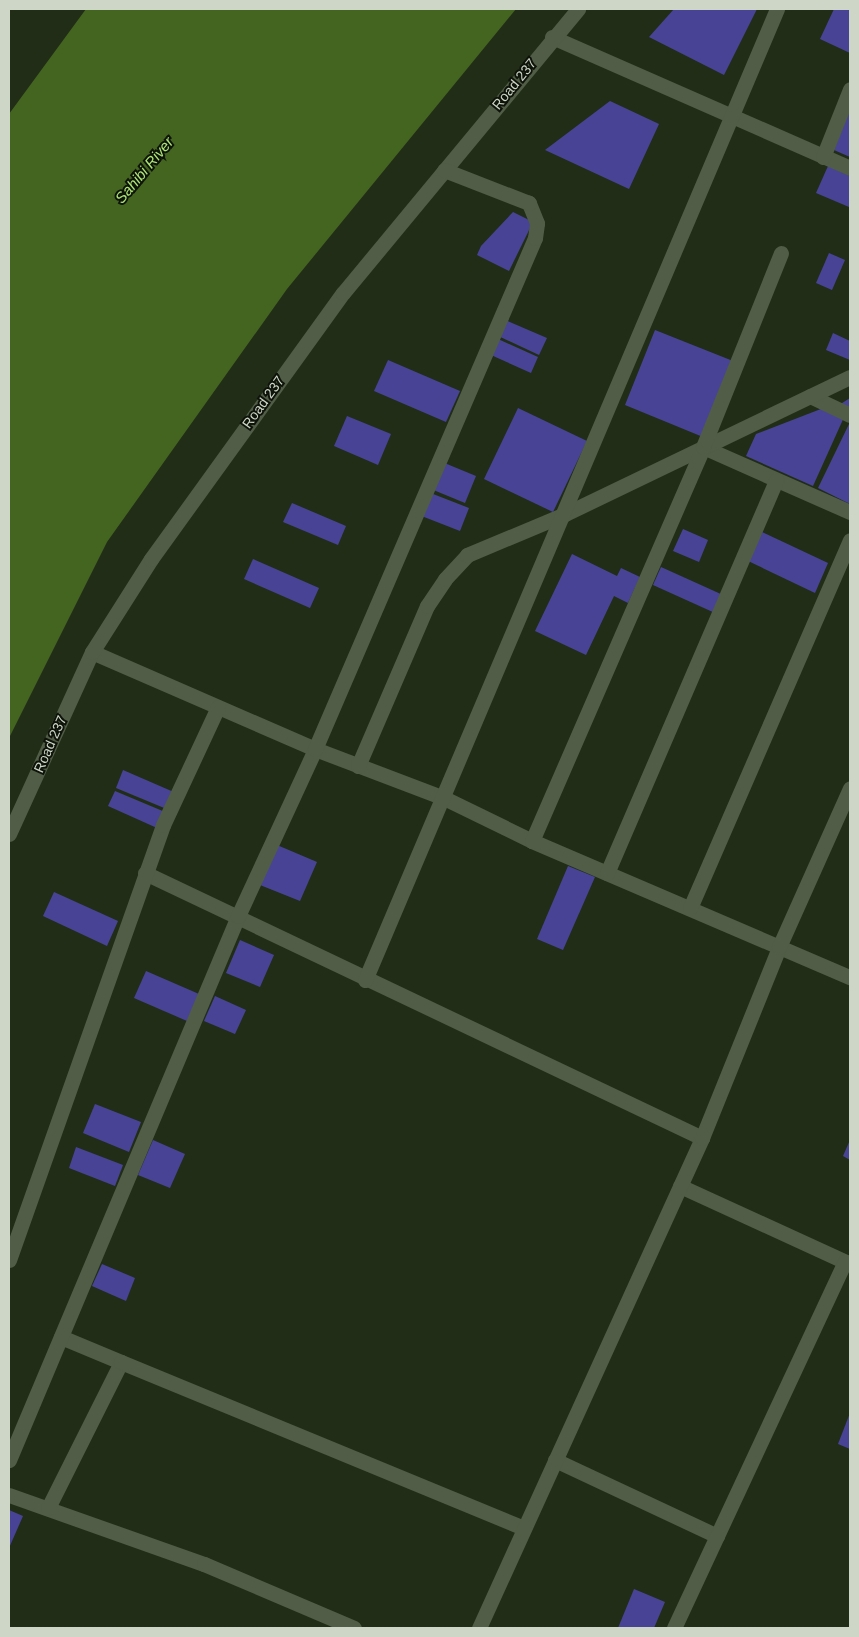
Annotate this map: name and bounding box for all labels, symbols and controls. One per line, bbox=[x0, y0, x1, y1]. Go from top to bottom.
street label: Road 237 bbox=[488, 55, 540, 113]
water label: Sahibi River bbox=[111, 133, 177, 207]
street label: Road 237 bbox=[238, 373, 288, 431]
street label: Road 237 bbox=[30, 713, 70, 775]

